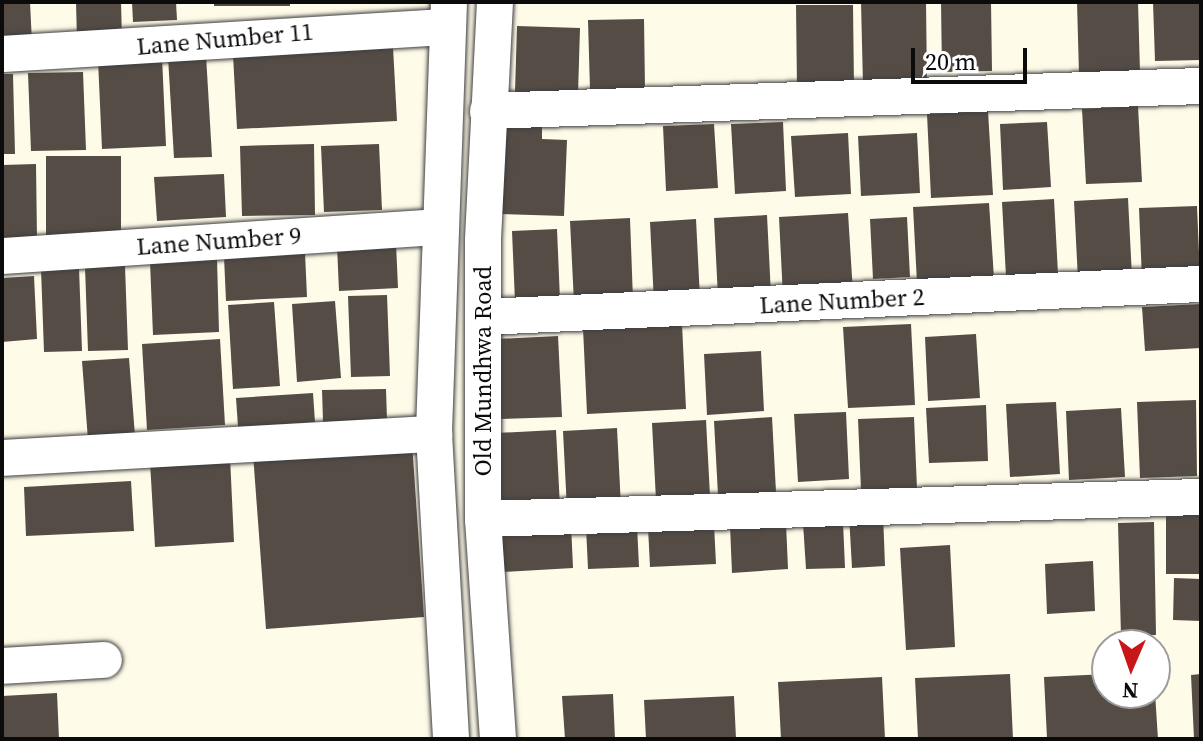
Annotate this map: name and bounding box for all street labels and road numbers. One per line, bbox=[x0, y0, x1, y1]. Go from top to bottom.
street label: Lane Number 11 bbox=[135, 17, 315, 61]
street label: Lane Number 9 bbox=[136, 221, 302, 261]
street label: Old Mundhwa Road bbox=[469, 266, 497, 476]
street label: Lane Number 2 bbox=[759, 282, 925, 320]

